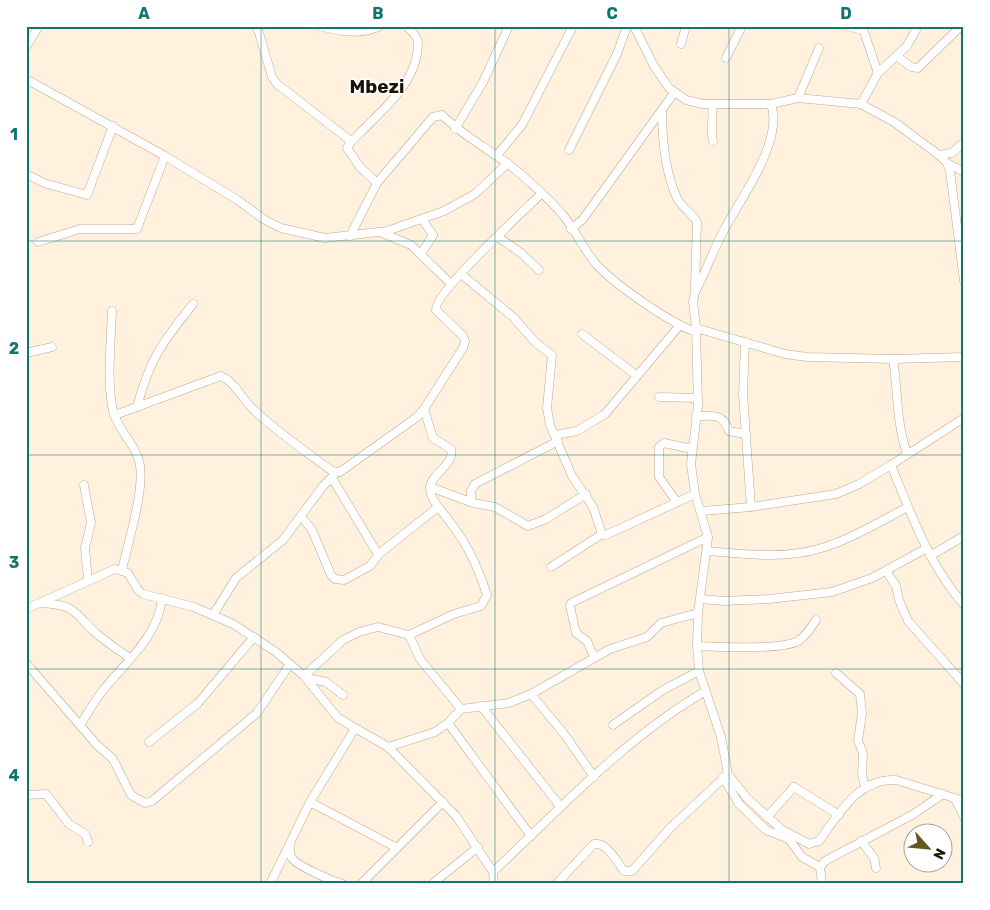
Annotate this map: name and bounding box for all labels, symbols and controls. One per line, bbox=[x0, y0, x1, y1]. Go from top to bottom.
text: A bbox=[138, 4, 150, 23]
text: B bbox=[372, 4, 384, 23]
text: C bbox=[606, 4, 618, 23]
text: D bbox=[840, 4, 852, 23]
district label: Mbezi bbox=[350, 75, 404, 98]
text: 1 bbox=[10, 125, 18, 144]
text: 2 bbox=[9, 339, 19, 358]
text: 3 bbox=[9, 553, 19, 572]
text: 4 bbox=[9, 766, 20, 785]
north arrow bbox=[902, 822, 952, 872]
text: N bbox=[929, 845, 949, 862]

